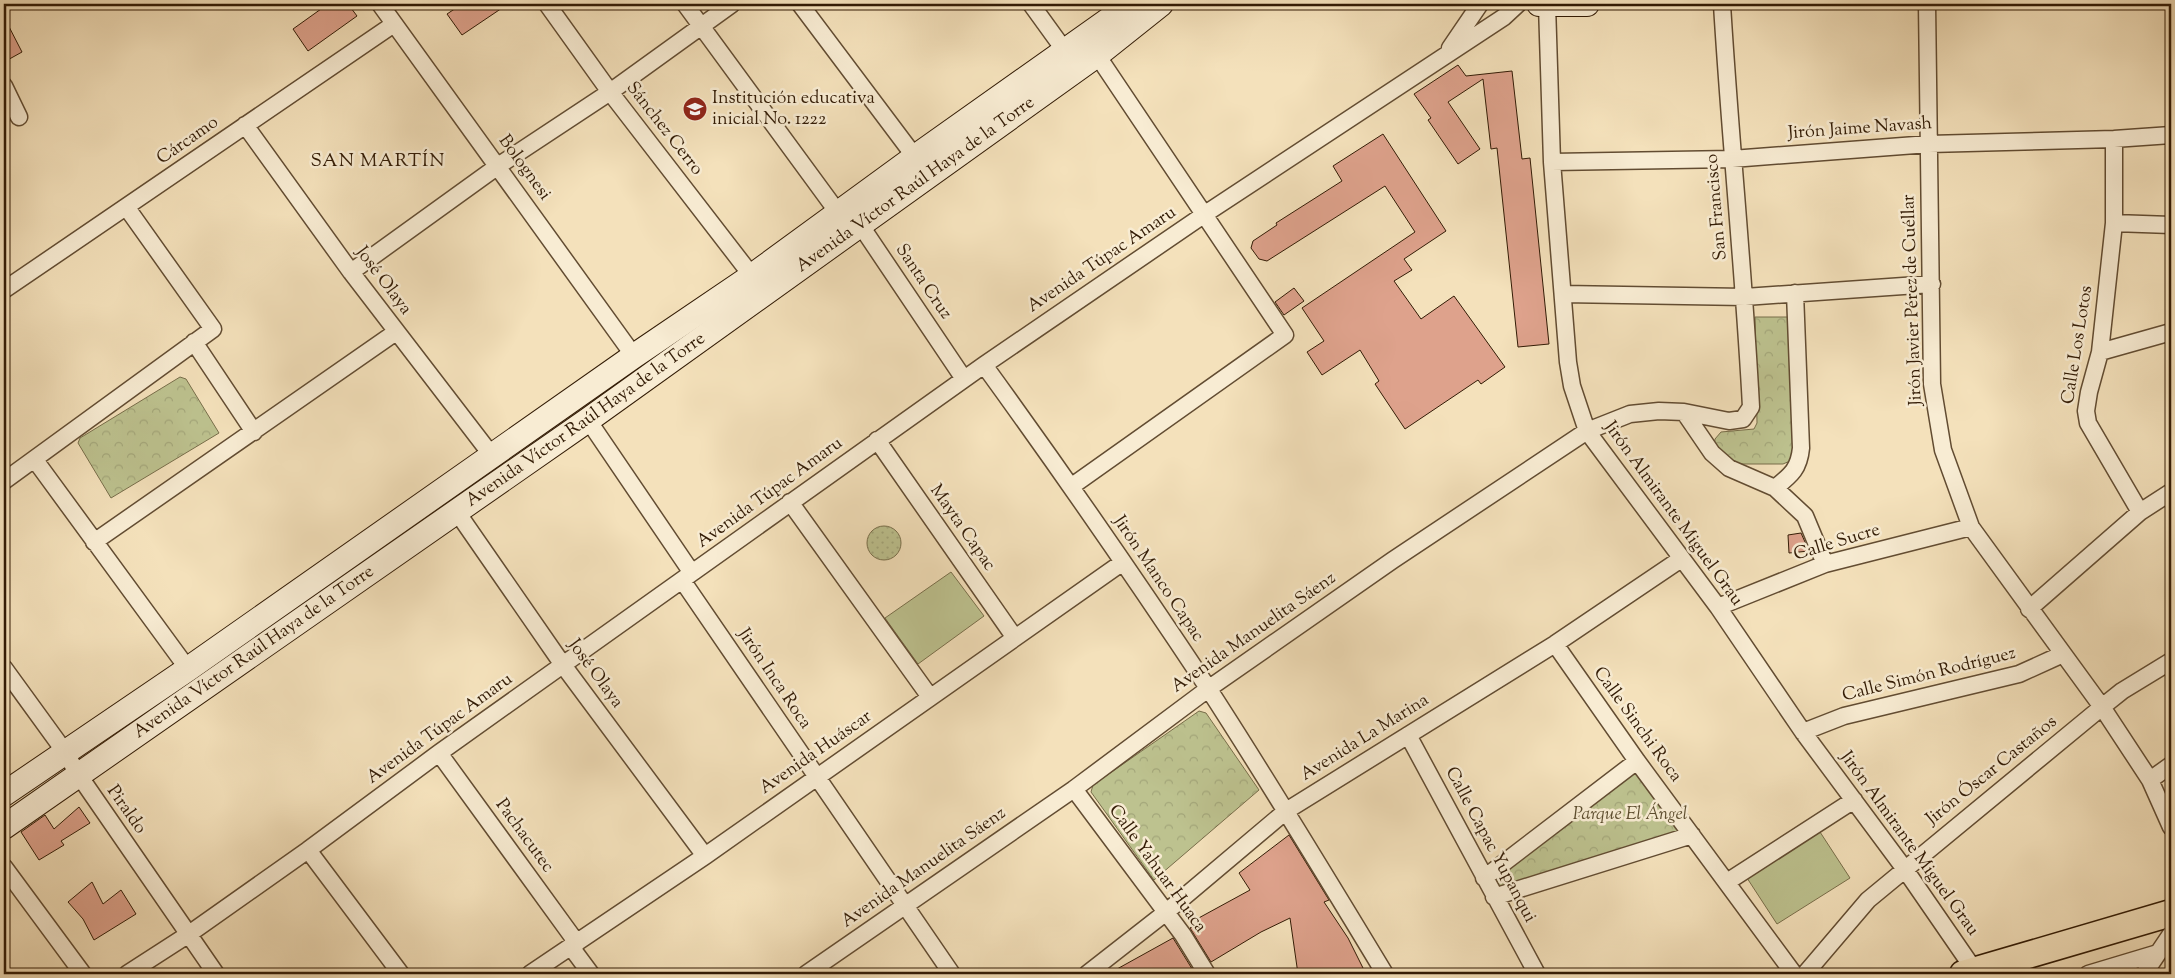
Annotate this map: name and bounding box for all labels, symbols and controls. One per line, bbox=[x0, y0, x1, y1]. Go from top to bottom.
street label: Sánchez Cerro bbox=[619, 77, 709, 182]
place label: Institución educativa inicial No. 1222 bbox=[712, 86, 875, 133]
street label: Avenida Víctor Raúl Haya de la Torre bbox=[791, 91, 1040, 280]
school or university icon: Institución educativa inicial No. 1222 bbox=[682, 96, 708, 122]
street label: Cárcamo bbox=[152, 110, 224, 172]
street label: Jirón Jaime Navash bbox=[1786, 111, 1933, 147]
street label: Bolognesi bbox=[491, 130, 557, 206]
district label: SAN MARTÍN bbox=[310, 148, 446, 175]
street label: San Francisco bbox=[1699, 152, 1735, 261]
street label: Jirón Javier Pérez de Cuéllar bbox=[1896, 194, 1930, 407]
street label: Avenida Túpac Amaru bbox=[1022, 200, 1182, 320]
street label: Santa Cruz bbox=[888, 239, 958, 325]
street label: José Olaya bbox=[348, 240, 417, 321]
street label: Calle Los Lotos bbox=[2056, 284, 2100, 406]
street label: Avenida Víctor Raúl Haya de la Torre bbox=[461, 327, 711, 514]
street label: Jirón Almirante Miguel Grau bbox=[1597, 416, 1749, 612]
street label: Avenida Túpac Amaru bbox=[692, 431, 848, 555]
street label: Mayta Capac bbox=[923, 479, 1001, 577]
street label: Jirón Manco Capac bbox=[1106, 510, 1210, 647]
street label: Calle Sucre bbox=[1791, 518, 1883, 568]
street label: Avenida Víctor Raúl Haya de la Torre bbox=[129, 560, 380, 746]
street label: Avenida Manuelita Sáenz bbox=[1166, 566, 1342, 700]
street label: Jirón Inca Roca bbox=[730, 623, 817, 735]
street label: José Olaya bbox=[560, 633, 629, 714]
street label: Calle Simón Rodríguez bbox=[1840, 641, 2019, 709]
street label: Calle Sinchi Roca bbox=[1586, 662, 1688, 788]
street label: Avenida Túpac Amaru bbox=[362, 667, 518, 791]
street label: Avenida La Marina bbox=[1296, 688, 1434, 788]
street label: Avenida Huáscar bbox=[755, 704, 878, 801]
street label: Jirón Óscar Castaños bbox=[1919, 709, 2063, 833]
street label: Jirón Almirante Miguel Grau bbox=[1833, 746, 1985, 942]
street label: Calle Capac Yupanqui bbox=[1438, 762, 1542, 928]
street label: Piraldo bbox=[100, 780, 152, 840]
street label: Pachacutec bbox=[488, 794, 560, 878]
street label: Calle Yahuar Huaca bbox=[1102, 799, 1212, 939]
street label: Avenida Manuelita Sáenz bbox=[836, 801, 1012, 935]
park label: Parque El Ángel bbox=[1573, 802, 1688, 828]

